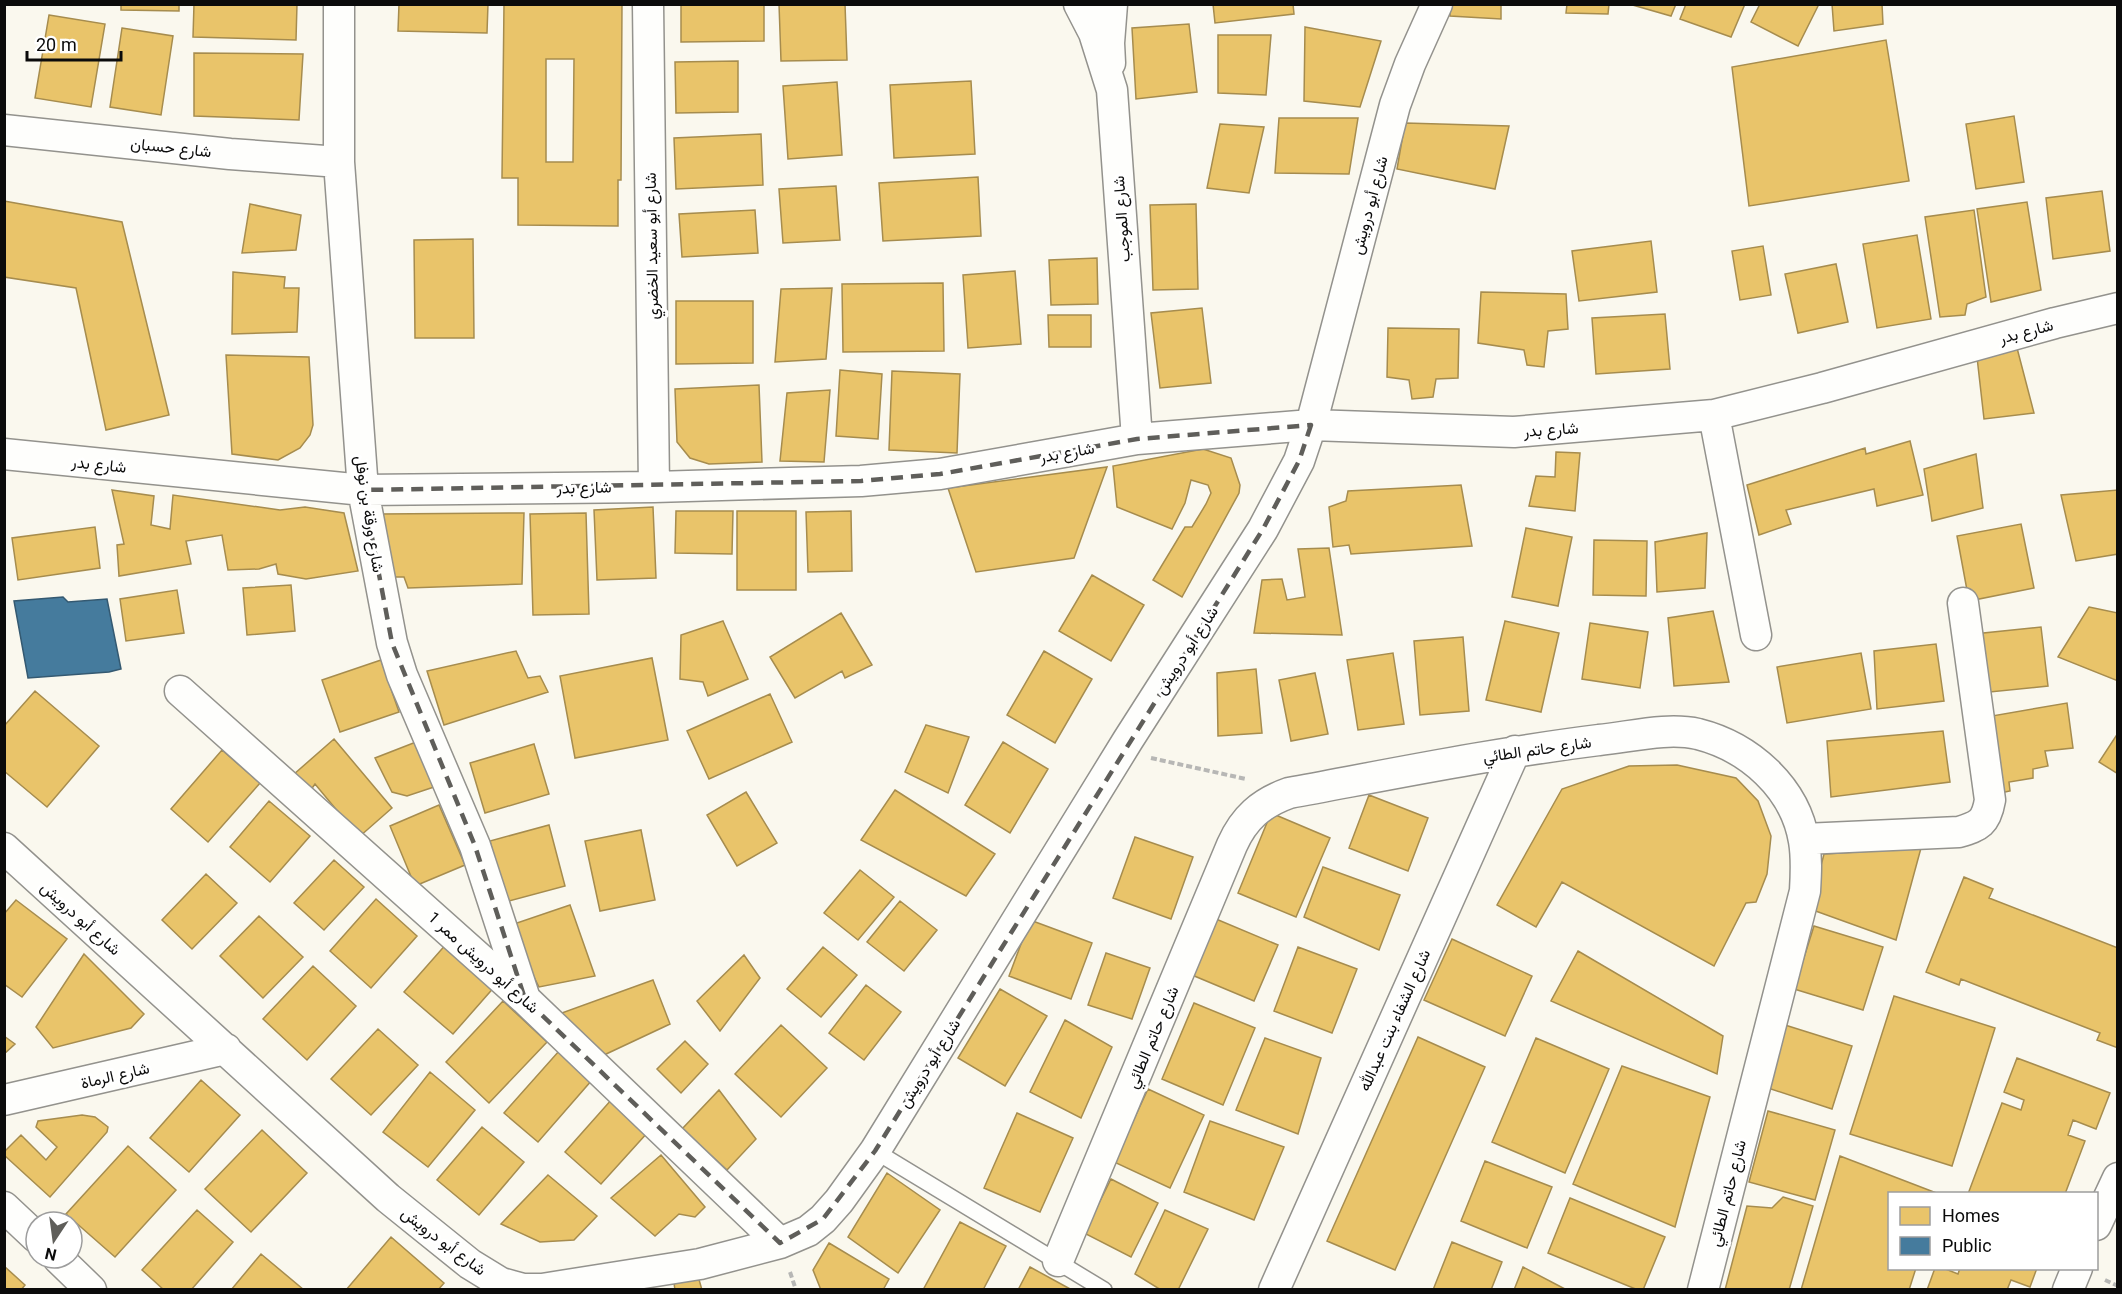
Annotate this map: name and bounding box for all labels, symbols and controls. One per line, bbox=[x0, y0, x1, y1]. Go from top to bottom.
scale bar bbox=[27, 24, 122, 62]
text: 20 m bbox=[36, 33, 77, 61]
street label: شارع حسبان bbox=[129, 133, 212, 166]
street label: شارع أبو درويش bbox=[1346, 154, 1397, 258]
street label: شارع أبو سعيد الخضري bbox=[640, 172, 667, 320]
street label: شارع الموجب bbox=[1108, 175, 1139, 263]
street label: شارع بدر bbox=[1996, 314, 2057, 353]
street label: شارع بدر bbox=[1522, 417, 1580, 446]
street label: شارع بدر bbox=[1037, 437, 1097, 472]
street label: شارع بدر bbox=[69, 451, 127, 482]
street label: شارع ورقة بن نوفل bbox=[346, 454, 389, 575]
street label: شارع بدر bbox=[555, 477, 612, 502]
street label: شارع أبو درويش bbox=[1150, 602, 1226, 701]
street label: شارع حاتم الطائي bbox=[1481, 731, 1593, 771]
street label: شارع أبو درويش bbox=[33, 877, 125, 963]
street label: شارع أبو درويش ممر 1 bbox=[421, 907, 544, 1021]
street label: شارع الشفاء بنت عبدالله bbox=[1354, 946, 1439, 1096]
street label: شارع حاتم الطائي bbox=[1121, 983, 1187, 1093]
street label: شارع أبو درويش bbox=[894, 1015, 969, 1114]
street label: شارع الرماة bbox=[79, 1057, 152, 1097]
street label: شارع حاتم الطائي bbox=[1704, 1138, 1755, 1250]
legend bbox=[1888, 1192, 2098, 1270]
street label: شارع أبو درويش bbox=[395, 1203, 490, 1283]
text: Homes bbox=[1942, 1204, 2000, 1232]
north arrow bbox=[24, 1210, 84, 1270]
text: Public bbox=[1942, 1234, 1992, 1262]
text: N bbox=[43, 1239, 60, 1266]

